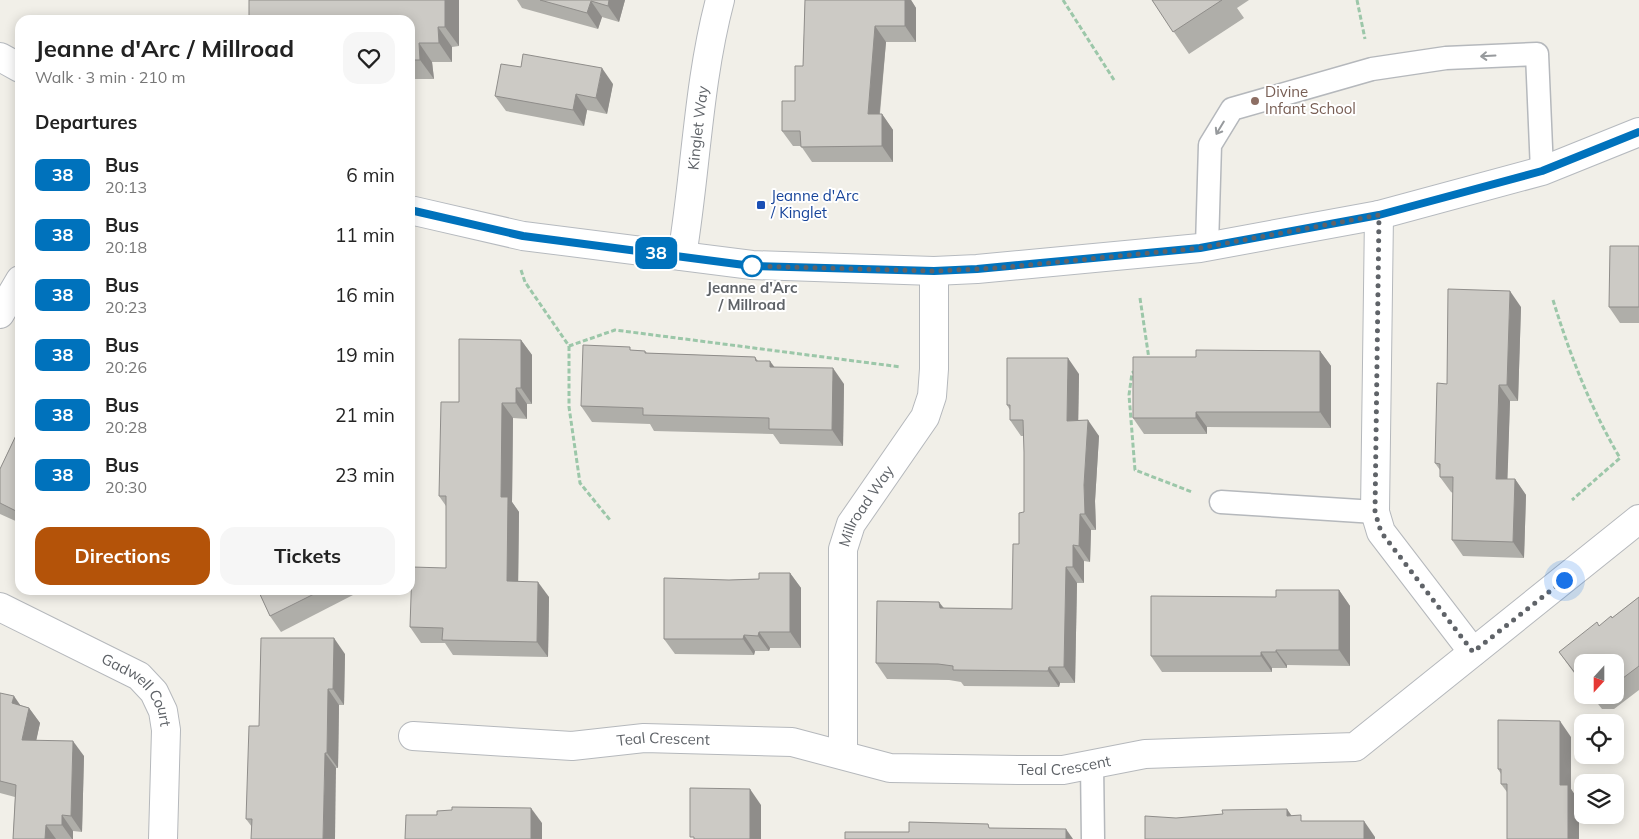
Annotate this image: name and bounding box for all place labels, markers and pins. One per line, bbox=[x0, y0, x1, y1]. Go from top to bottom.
place label: Divine Infant School bbox=[1265, 82, 1356, 118]
marker: Divine Infant School bbox=[1249, 95, 1261, 107]
place label: Jeanne d'Arc / Kinglet bbox=[770, 186, 859, 222]
marker: Jeanne d'Arc / Kinglet bbox=[755, 199, 767, 211]
marker: Jeanne d'Arc / Millroad bbox=[741, 255, 763, 277]
place label: Jeanne d'Arc / Millroad bbox=[707, 278, 798, 314]

